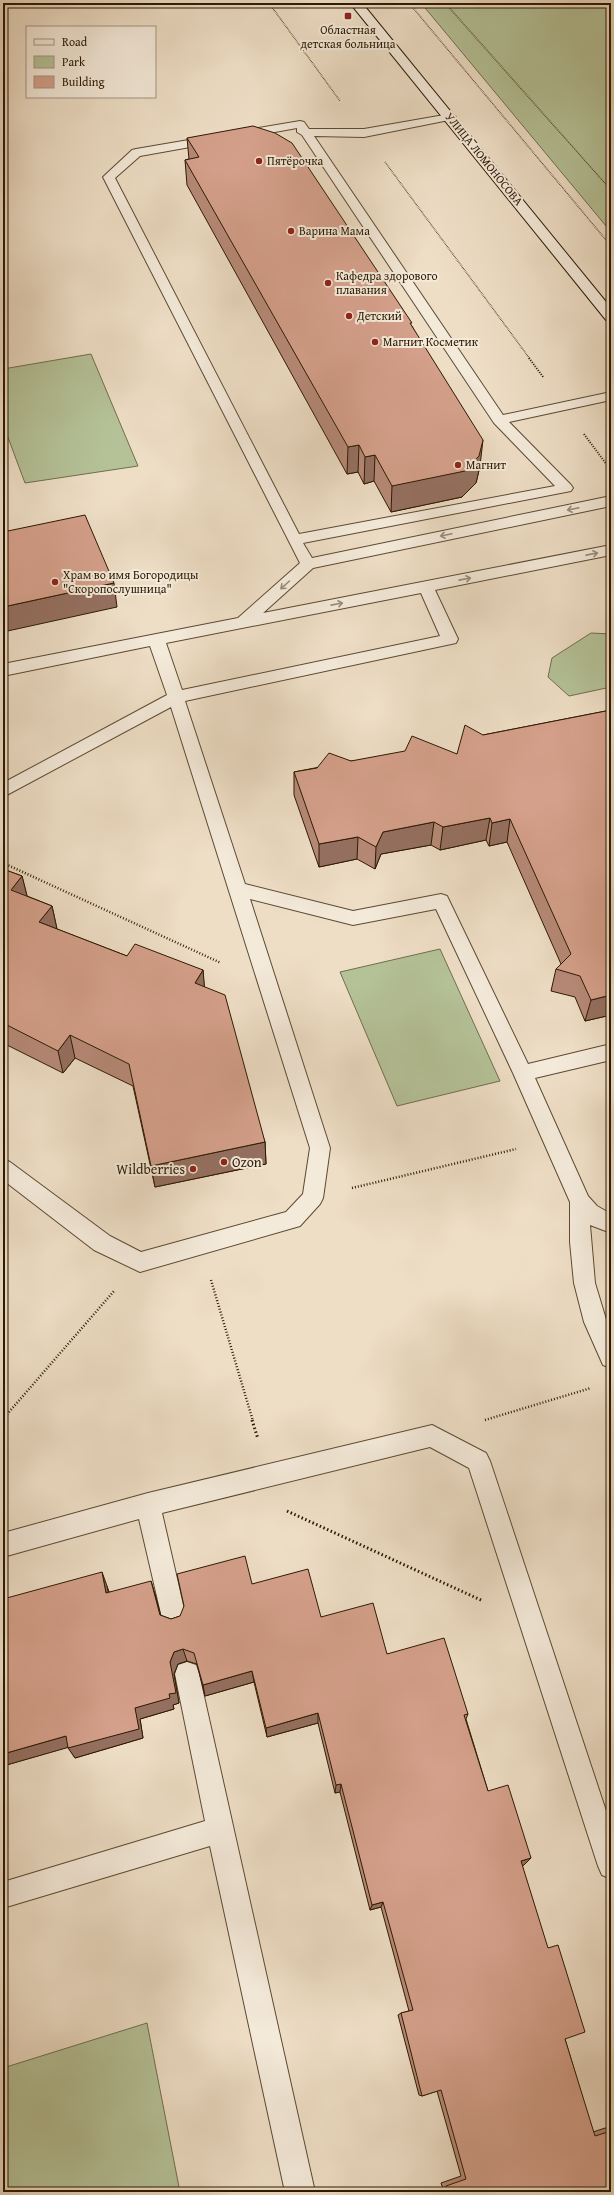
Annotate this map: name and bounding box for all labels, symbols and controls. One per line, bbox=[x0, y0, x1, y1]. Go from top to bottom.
marker: Областная детская больница bbox=[343, 11, 353, 21]
place label: Областная детская больница bbox=[300, 21, 396, 52]
legend bbox=[26, 26, 156, 98]
text: Road bbox=[62, 33, 88, 50]
text: Park bbox=[62, 53, 86, 70]
text: Building bbox=[62, 73, 105, 90]
street label: УЛИЦА ЛОМОНОСОВА bbox=[441, 108, 528, 209]
place label: Пятёрочка bbox=[267, 152, 324, 169]
marker: Пятёрочка bbox=[254, 156, 264, 166]
place label: Варина Мама bbox=[299, 222, 370, 239]
marker: Варина Мама bbox=[286, 226, 296, 236]
place label: Кафедра здорового плавания bbox=[336, 267, 438, 298]
marker: Кафедра здорового плавания bbox=[323, 278, 333, 288]
place label: Детский bbox=[356, 307, 402, 324]
marker: Детский bbox=[344, 311, 354, 321]
place label: Магнит Косметик bbox=[383, 333, 479, 350]
marker: Магнит Косметик bbox=[370, 337, 380, 347]
place label: Магнит bbox=[466, 456, 506, 473]
marker: Магнит bbox=[453, 460, 463, 470]
one-way arrow bbox=[567, 505, 580, 513]
one-way arrow bbox=[439, 531, 452, 539]
one-way arrow bbox=[585, 550, 598, 558]
place label: Храм во имя Богородицы "Скоропослушница" bbox=[63, 566, 199, 597]
one-way arrow bbox=[458, 574, 471, 582]
marker: Храм во имя Богородицы "Скоропослушница" bbox=[50, 577, 60, 587]
one-way arrow bbox=[279, 580, 290, 589]
one-way arrow bbox=[330, 599, 343, 607]
place label: Ozon bbox=[232, 1152, 262, 1172]
marker: Ozon bbox=[219, 1157, 229, 1167]
place label: Wildberries bbox=[116, 1159, 185, 1179]
marker: Wildberries bbox=[188, 1164, 198, 1174]

